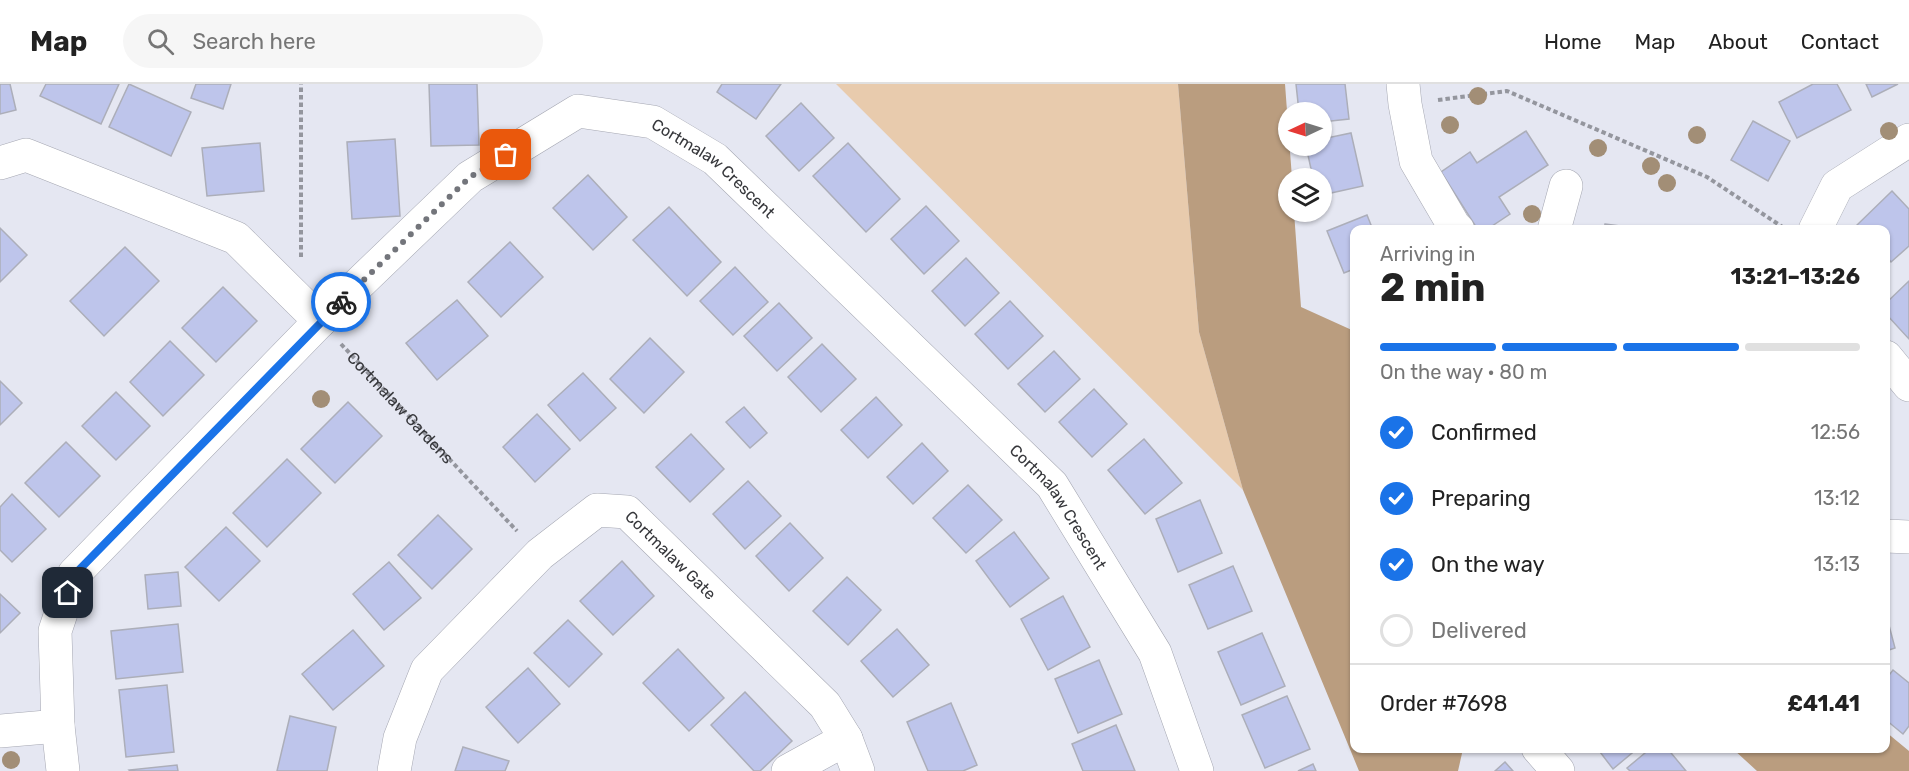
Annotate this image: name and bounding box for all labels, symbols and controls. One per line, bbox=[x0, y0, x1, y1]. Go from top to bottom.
search box bbox=[123, 14, 543, 68]
text: Map bbox=[30, 25, 87, 58]
icon: search bbox=[144, 25, 177, 58]
text: Search here bbox=[192, 28, 316, 55]
text: Home bbox=[1544, 29, 1601, 54]
text: Map bbox=[1634, 29, 1675, 54]
text: About bbox=[1708, 29, 1768, 54]
text: Contact bbox=[1801, 29, 1879, 54]
north arrow bbox=[1278, 102, 1332, 156]
map controls bbox=[1278, 102, 1332, 222]
street label: Cortmalaw Crescent bbox=[648, 115, 779, 222]
pin bbox=[480, 129, 531, 180]
icon: bag bbox=[489, 138, 522, 171]
button: layers bbox=[1278, 168, 1332, 222]
text: Arriving in bbox=[1380, 242, 1475, 266]
text: 13:21–13:26 bbox=[1731, 263, 1860, 290]
text: 2 min bbox=[1380, 265, 1486, 311]
courier bbox=[311, 272, 371, 332]
icon: bike bbox=[325, 286, 358, 319]
street label: Cortmalaw Gardens bbox=[343, 348, 457, 468]
text: On the way · 80 m bbox=[1380, 360, 1547, 384]
icon: check bbox=[1380, 416, 1413, 449]
text: Confirmed bbox=[1431, 419, 1537, 446]
text: 12:56 bbox=[1811, 420, 1860, 444]
street label: Cortmalaw Crescent bbox=[1006, 441, 1110, 573]
icon: check bbox=[1380, 482, 1413, 515]
text: Preparing bbox=[1431, 485, 1531, 512]
text: 13:12 bbox=[1814, 486, 1860, 510]
street label: Cortmalaw Gate bbox=[621, 507, 720, 604]
icon: check bbox=[1380, 548, 1413, 581]
text: On the way bbox=[1431, 551, 1545, 578]
text: 13:13 bbox=[1814, 552, 1860, 576]
pin bbox=[42, 567, 93, 618]
icon: home bbox=[51, 576, 84, 609]
text: Delivered bbox=[1431, 617, 1527, 644]
text: Order #7698 bbox=[1380, 690, 1508, 717]
text: £41.41 bbox=[1787, 690, 1860, 717]

